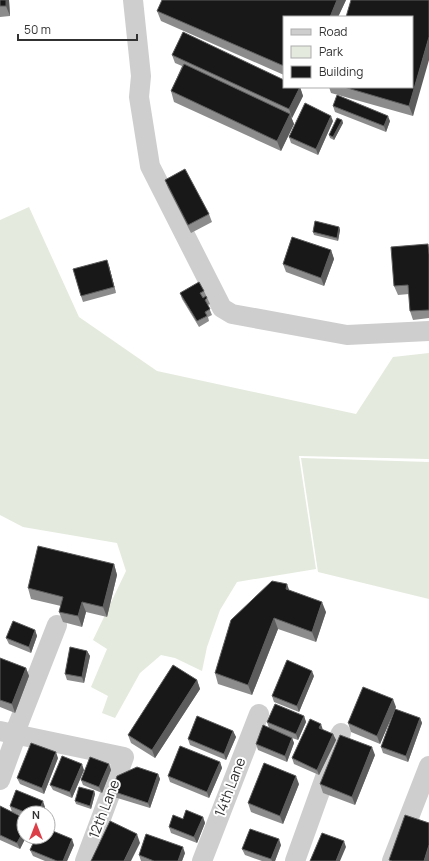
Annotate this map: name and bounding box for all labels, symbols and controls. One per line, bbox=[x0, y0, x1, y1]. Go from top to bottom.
scale bar bbox=[18, 16, 137, 42]
legend bbox=[283, 16, 413, 88]
text: 50 m bbox=[24, 21, 51, 38]
text: Road bbox=[319, 23, 347, 40]
text: Park bbox=[319, 43, 344, 60]
text: Building bbox=[319, 63, 363, 80]
street label: 14th Lane bbox=[210, 755, 249, 819]
street label: 12th Lane bbox=[84, 777, 123, 841]
north arrow bbox=[16, 805, 56, 845]
text: N bbox=[32, 807, 40, 822]

